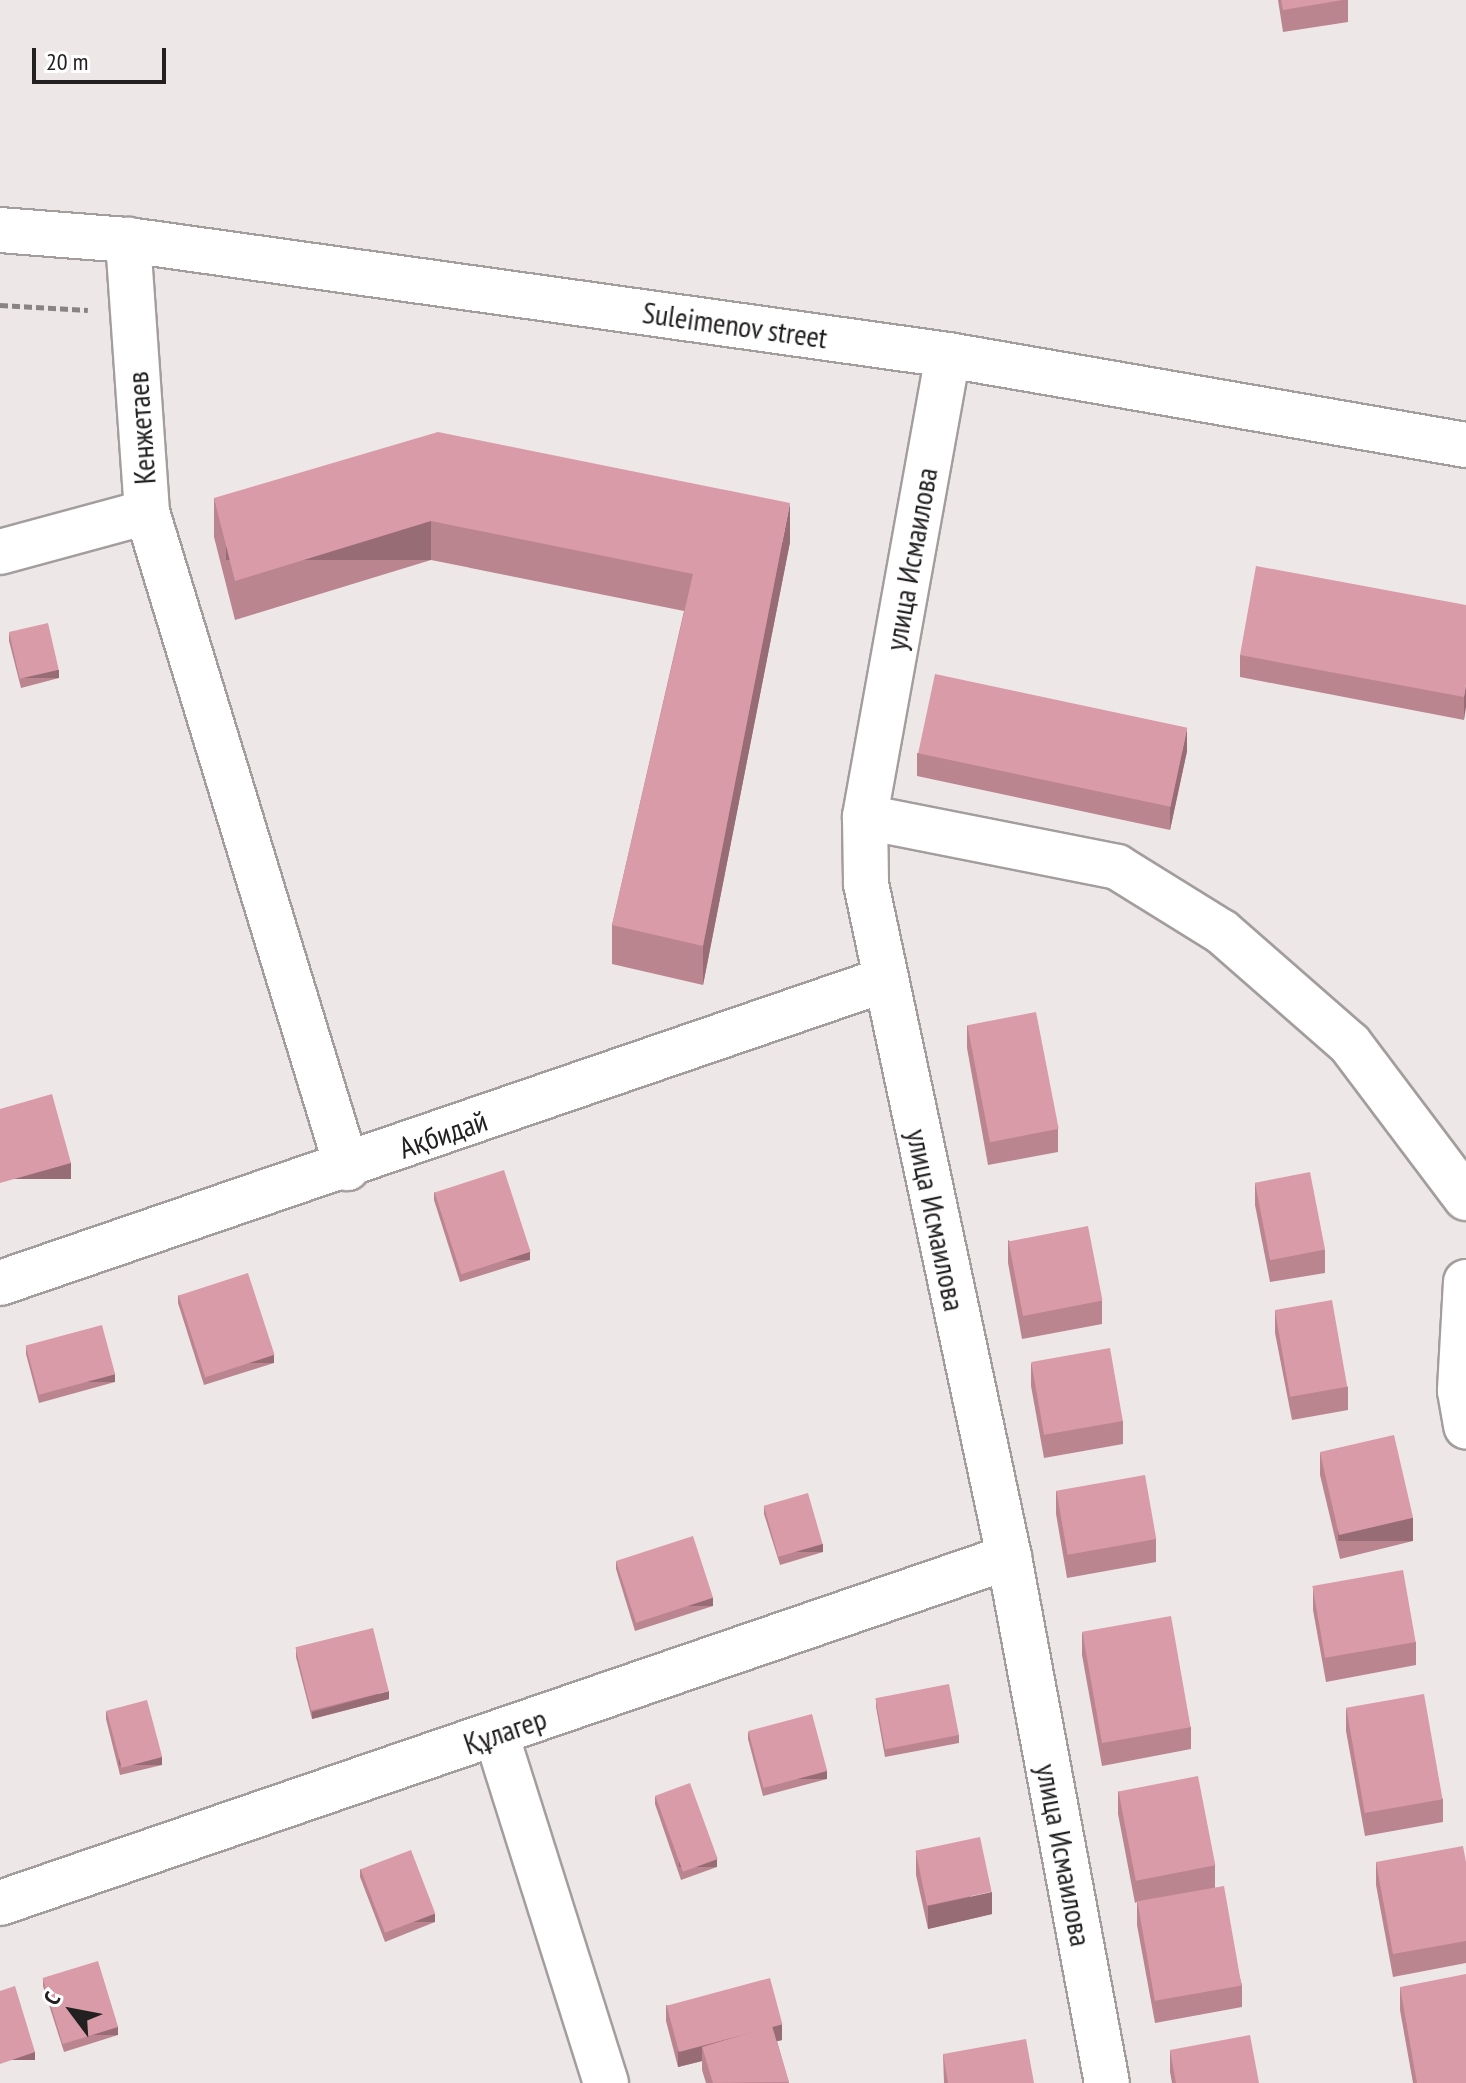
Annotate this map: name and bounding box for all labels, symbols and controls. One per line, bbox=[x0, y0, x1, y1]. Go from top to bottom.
scale bar bbox=[36, 32, 170, 82]
text: 20 m bbox=[46, 46, 88, 77]
street label: Suleimenov street bbox=[640, 294, 830, 356]
street label: Кенжетаев bbox=[119, 370, 163, 486]
street label: улица Исмаилова bbox=[877, 465, 945, 653]
street label: Ақбидай bbox=[394, 1102, 492, 1166]
street label: улица Исмаилова bbox=[899, 1126, 973, 1314]
street label: Құлагер bbox=[459, 1700, 551, 1762]
street label: улица Исмаилова bbox=[1029, 1761, 1099, 1949]
north arrow bbox=[32, 1971, 112, 2051]
text: С bbox=[37, 1987, 66, 2010]

